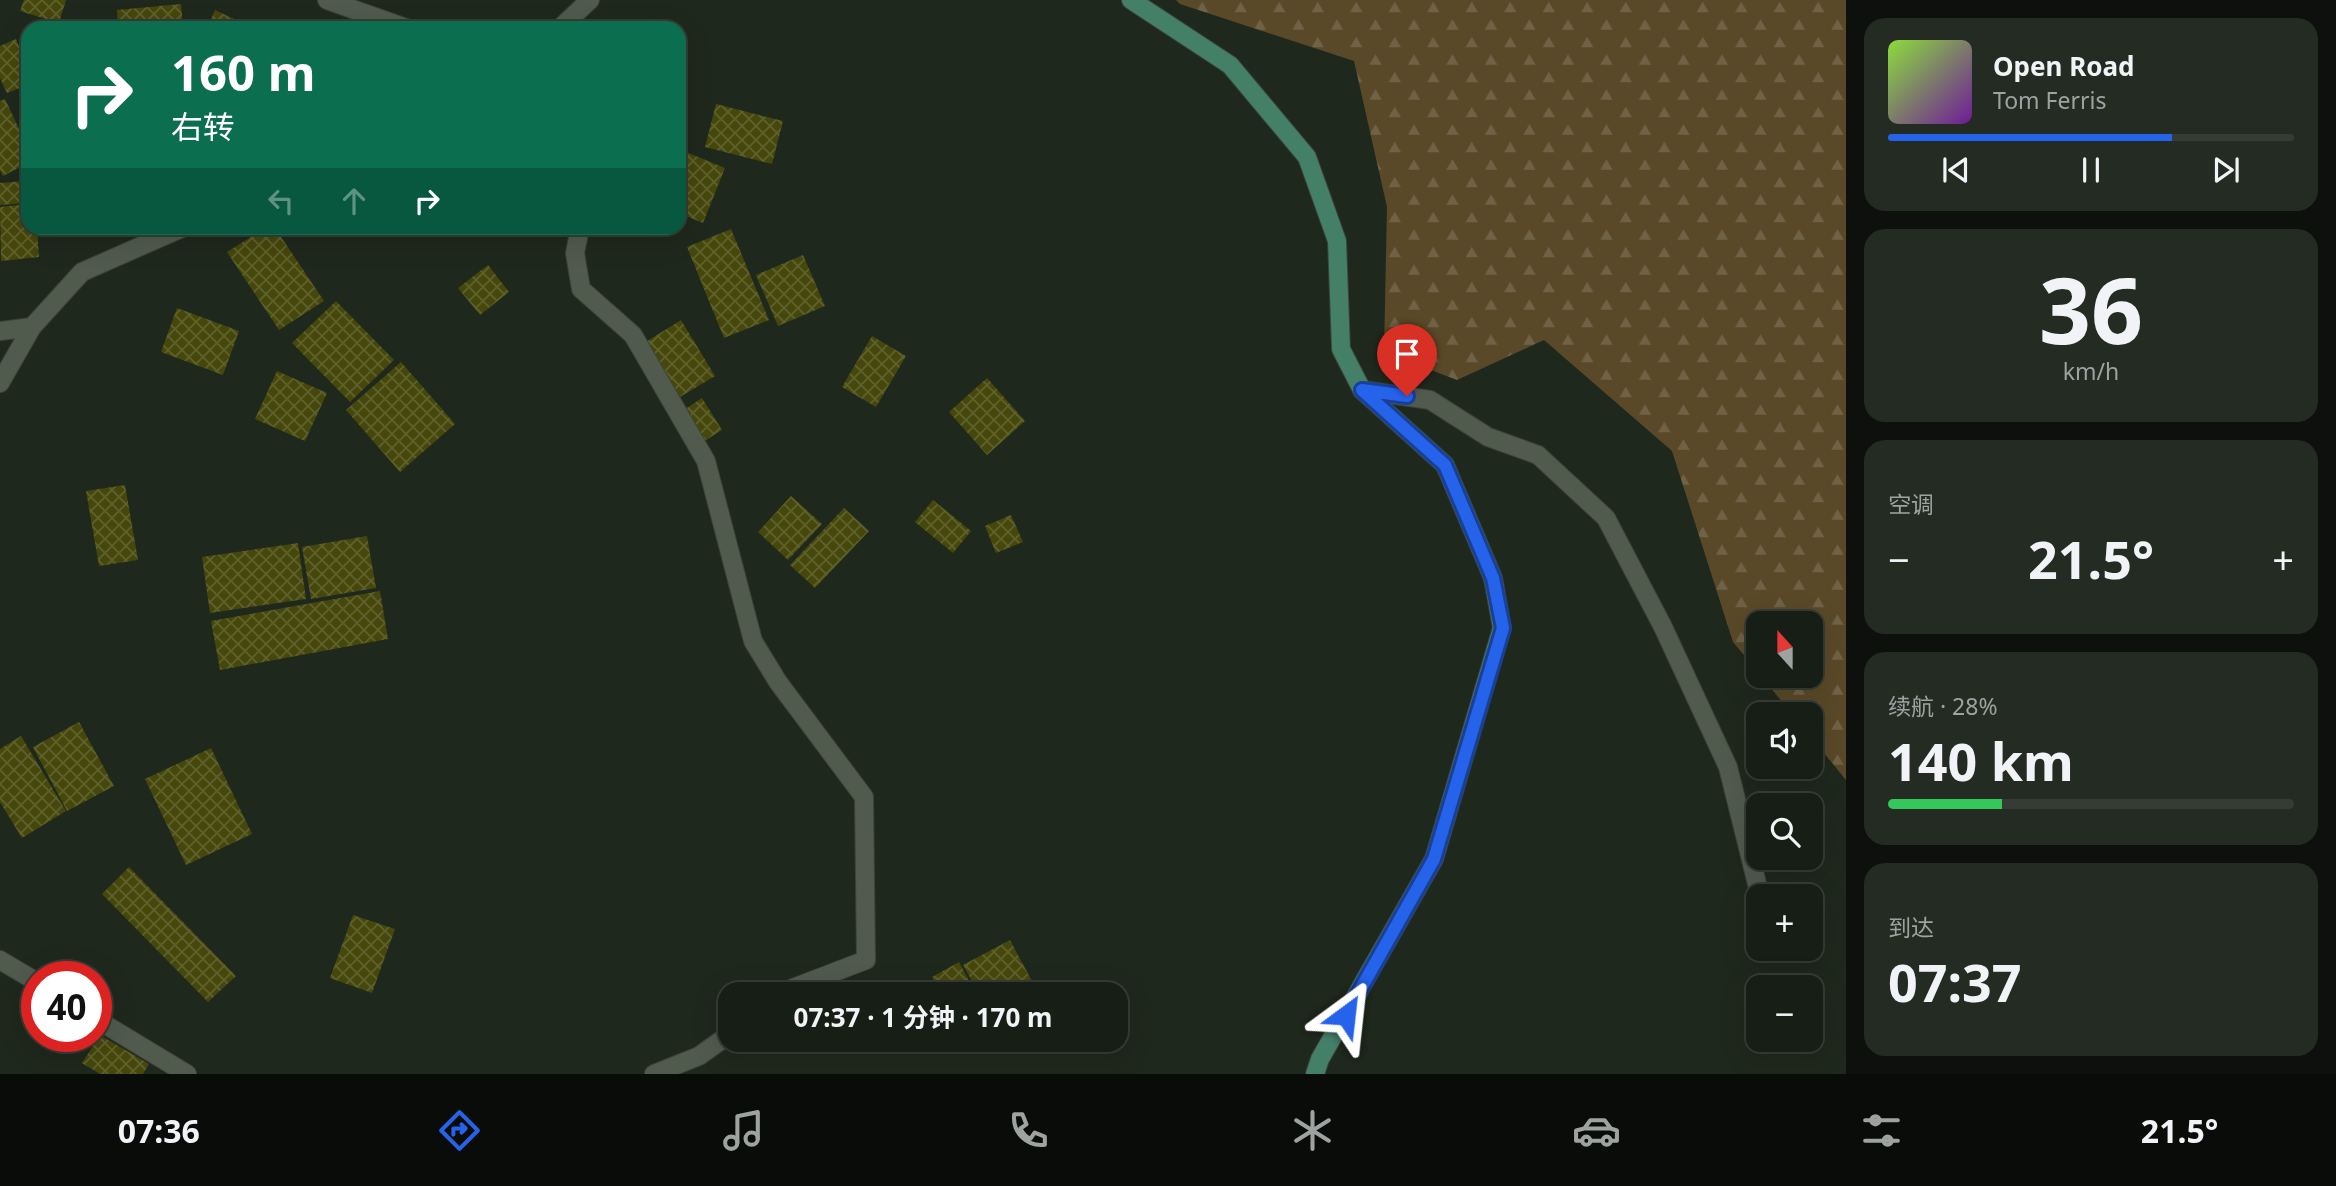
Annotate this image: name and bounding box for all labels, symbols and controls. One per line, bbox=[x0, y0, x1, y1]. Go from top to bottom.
text: 160 m bbox=[171, 39, 316, 105]
text: Open Road bbox=[1993, 48, 2135, 84]
icon: right bbox=[56, 49, 147, 140]
text: Tom Ferris bbox=[1993, 84, 2106, 116]
text: 右转 bbox=[171, 105, 235, 148]
icon: previous bbox=[1937, 151, 1975, 189]
icon: pause bbox=[2072, 151, 2110, 189]
icon: next bbox=[2207, 151, 2245, 189]
icon: left bbox=[262, 182, 300, 220]
icon: ahead bbox=[335, 182, 373, 220]
icon: right bbox=[408, 182, 446, 220]
text: 36 bbox=[2039, 247, 2143, 371]
pin bbox=[1377, 324, 1437, 396]
icon: arrive bbox=[1388, 335, 1426, 373]
text: km/h bbox=[2063, 355, 2119, 387]
text: 空调 bbox=[1888, 488, 1934, 520]
text: 21.5° bbox=[2028, 523, 2154, 594]
text: − bbox=[1888, 533, 1910, 585]
text: + bbox=[2272, 533, 2294, 585]
north arrow bbox=[1746, 611, 1824, 688]
map controls bbox=[1746, 611, 1823, 1052]
text: 续航 · 28% bbox=[1888, 690, 1998, 722]
button: sound bbox=[1746, 702, 1823, 779]
text: 140 km bbox=[1888, 725, 2074, 796]
button: search bbox=[1746, 793, 1823, 870]
button: + bbox=[1746, 884, 1823, 961]
text: 到达 bbox=[1888, 911, 1934, 943]
text: 07:37 bbox=[1888, 946, 2022, 1017]
speed limit sign: 40 bbox=[21, 961, 112, 1052]
button: − bbox=[1746, 975, 1823, 1052]
position arrow bbox=[1309, 978, 1383, 1052]
text: 07:37 · 1 分钟 · 170 m bbox=[794, 999, 1052, 1035]
icon: directions bbox=[435, 1106, 484, 1155]
icon: music bbox=[719, 1106, 768, 1155]
icon: phone bbox=[1004, 1106, 1053, 1155]
icon: climate bbox=[1288, 1106, 1337, 1155]
icon: car bbox=[1572, 1106, 1621, 1155]
icon: filters bbox=[1857, 1106, 1906, 1155]
text: 07:36 bbox=[118, 1109, 200, 1152]
text: 21.5° bbox=[2141, 1109, 2218, 1152]

